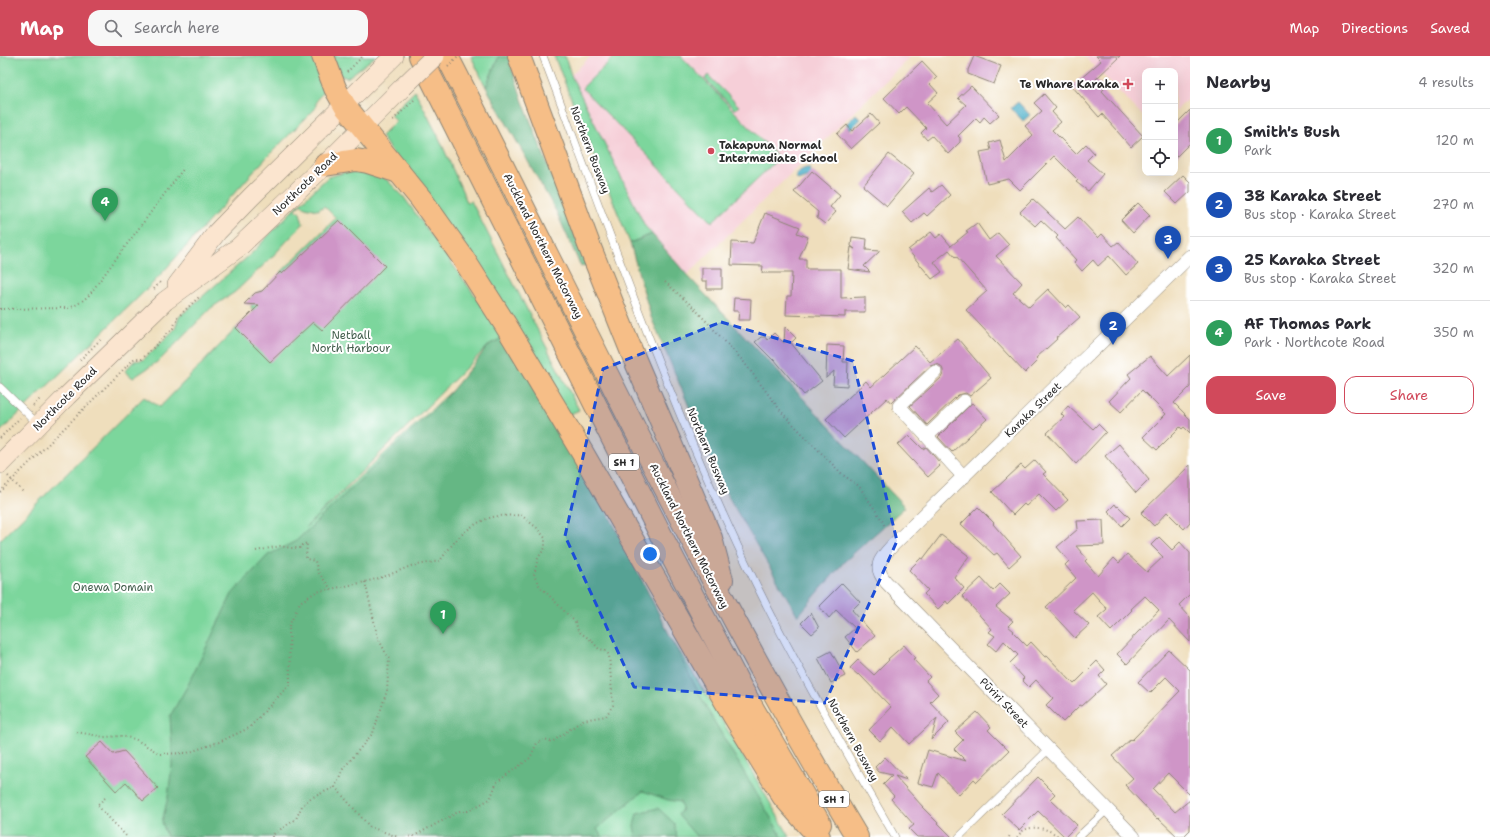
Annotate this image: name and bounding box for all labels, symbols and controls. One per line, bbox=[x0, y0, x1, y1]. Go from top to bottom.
search box bbox=[88, 10, 368, 46]
text: Map bbox=[20, 16, 64, 41]
icon: search bbox=[102, 17, 124, 39]
text: Search here bbox=[134, 18, 220, 38]
text: Map bbox=[1290, 19, 1320, 37]
text: Directions bbox=[1342, 19, 1408, 37]
text: Saved bbox=[1430, 19, 1470, 37]
map controls bbox=[1142, 68, 1178, 176]
button: + bbox=[1142, 68, 1178, 104]
text: Nearby bbox=[1206, 71, 1271, 93]
text: 4 results bbox=[1418, 74, 1474, 91]
place label: Te Whare Karaka bbox=[1019, 77, 1119, 92]
marker: Te Whare Karaka bbox=[1122, 78, 1134, 90]
street label: Northern Busway bbox=[566, 104, 614, 196]
button: − bbox=[1142, 104, 1178, 140]
text: Smith's Bush bbox=[1244, 122, 1340, 142]
text: 1 bbox=[1216, 132, 1222, 149]
text: 120 m bbox=[1436, 132, 1474, 149]
place label: Takapuna Normal Intermediate School bbox=[719, 138, 838, 166]
button: locate bbox=[1142, 140, 1178, 176]
text: Park bbox=[1244, 142, 1272, 159]
marker: Takapuna Normal Intermediate School bbox=[706, 146, 716, 156]
street label: Northcote Road bbox=[269, 149, 341, 219]
street label: Auckland Northern Motorway bbox=[500, 171, 586, 321]
text: 38 Karaka Street bbox=[1244, 186, 1381, 206]
pin: 4 bbox=[92, 188, 118, 221]
text: 2 bbox=[1214, 196, 1224, 213]
text: 270 m bbox=[1432, 196, 1474, 213]
text: Bus stop · Karaka Street bbox=[1244, 206, 1396, 223]
pin: 3 bbox=[1155, 226, 1181, 259]
text: 25 Karaka Street bbox=[1244, 250, 1380, 270]
text: 3 bbox=[1214, 260, 1224, 277]
text: 320 m bbox=[1432, 260, 1474, 277]
text: Bus stop · Karaka Street bbox=[1244, 270, 1396, 287]
pin: 2 bbox=[1100, 312, 1126, 345]
text: AF Thomas Park bbox=[1244, 314, 1371, 334]
text: 4 bbox=[1214, 324, 1224, 341]
text: 350 m bbox=[1433, 324, 1474, 341]
park label: Netball North Harbour bbox=[311, 328, 391, 356]
text: Park · Northcote Road bbox=[1244, 334, 1385, 351]
street label: Northcote Road bbox=[30, 364, 100, 434]
button: Save bbox=[1206, 376, 1336, 414]
button: Share bbox=[1344, 376, 1474, 414]
street label: Karaka Street bbox=[1001, 379, 1065, 441]
street label: Northern Busway bbox=[683, 405, 733, 497]
road number: SH 1 bbox=[609, 454, 639, 470]
street label: Auckland Northern Motorway bbox=[646, 461, 732, 611]
your location bbox=[640, 544, 660, 564]
park label: Onewa Domain bbox=[73, 580, 153, 595]
pin: 1 bbox=[430, 601, 456, 634]
street label: Pūriri Street bbox=[976, 675, 1032, 732]
street label: Northern Busway bbox=[824, 696, 882, 784]
road number: SH 1 bbox=[819, 791, 849, 807]

